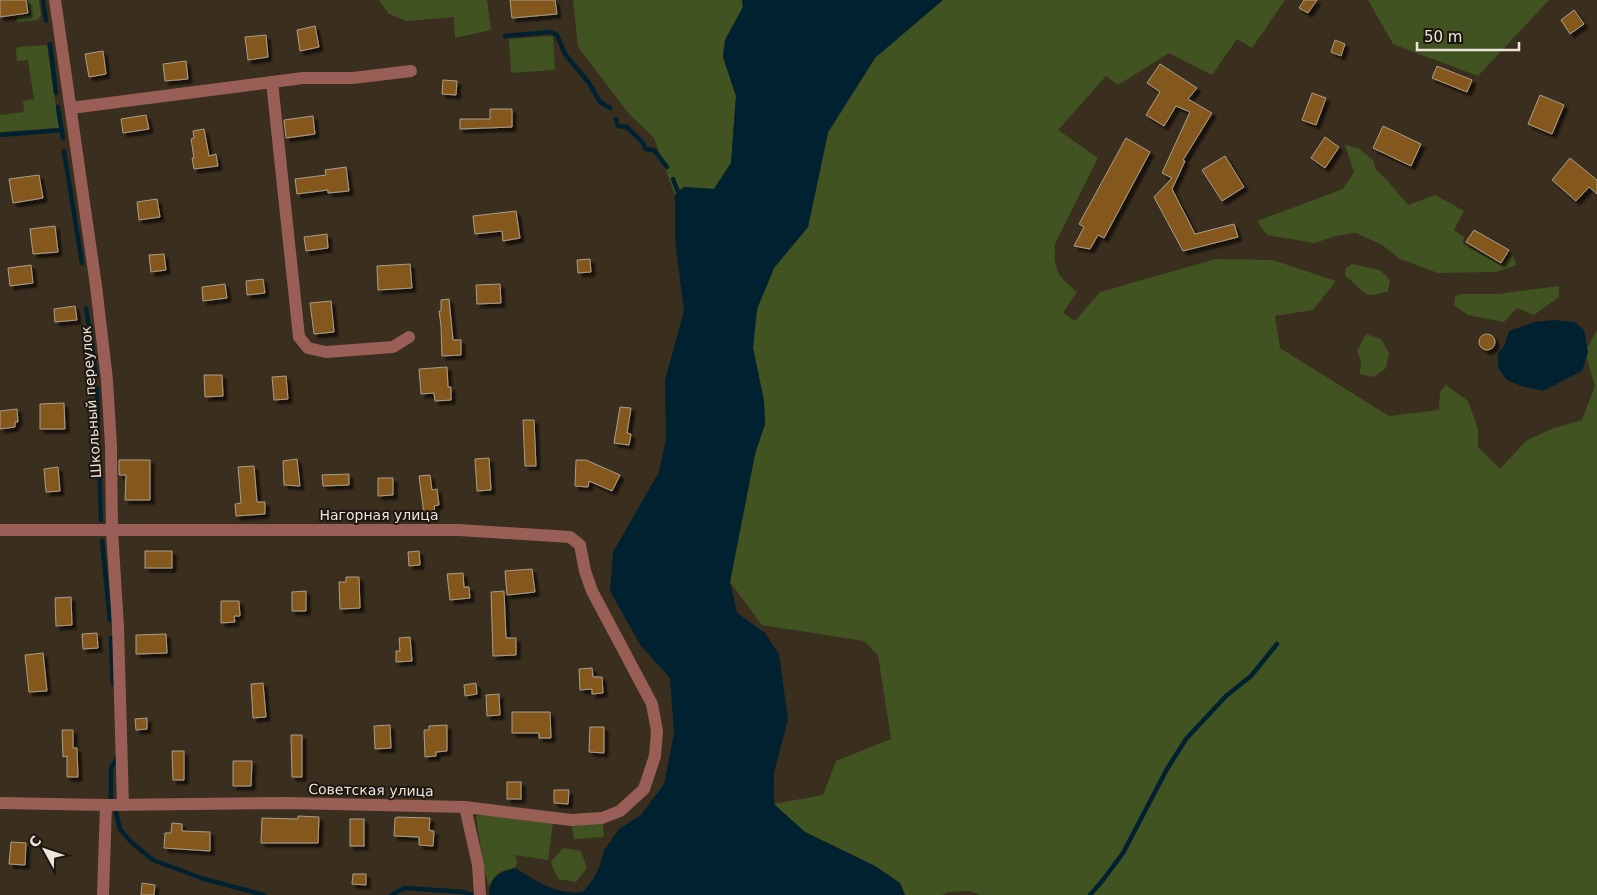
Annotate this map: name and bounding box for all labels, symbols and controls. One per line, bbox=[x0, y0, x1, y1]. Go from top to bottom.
scale bar bbox=[1417, 20, 1520, 52]
text: 50 m bbox=[1424, 28, 1462, 46]
street label: Школьный переулок bbox=[78, 325, 104, 479]
street label: Нагорная улица bbox=[320, 507, 438, 523]
street label: Советская улица bbox=[308, 781, 434, 799]
north arrow bbox=[20, 825, 70, 875]
text: С bbox=[26, 833, 44, 851]

